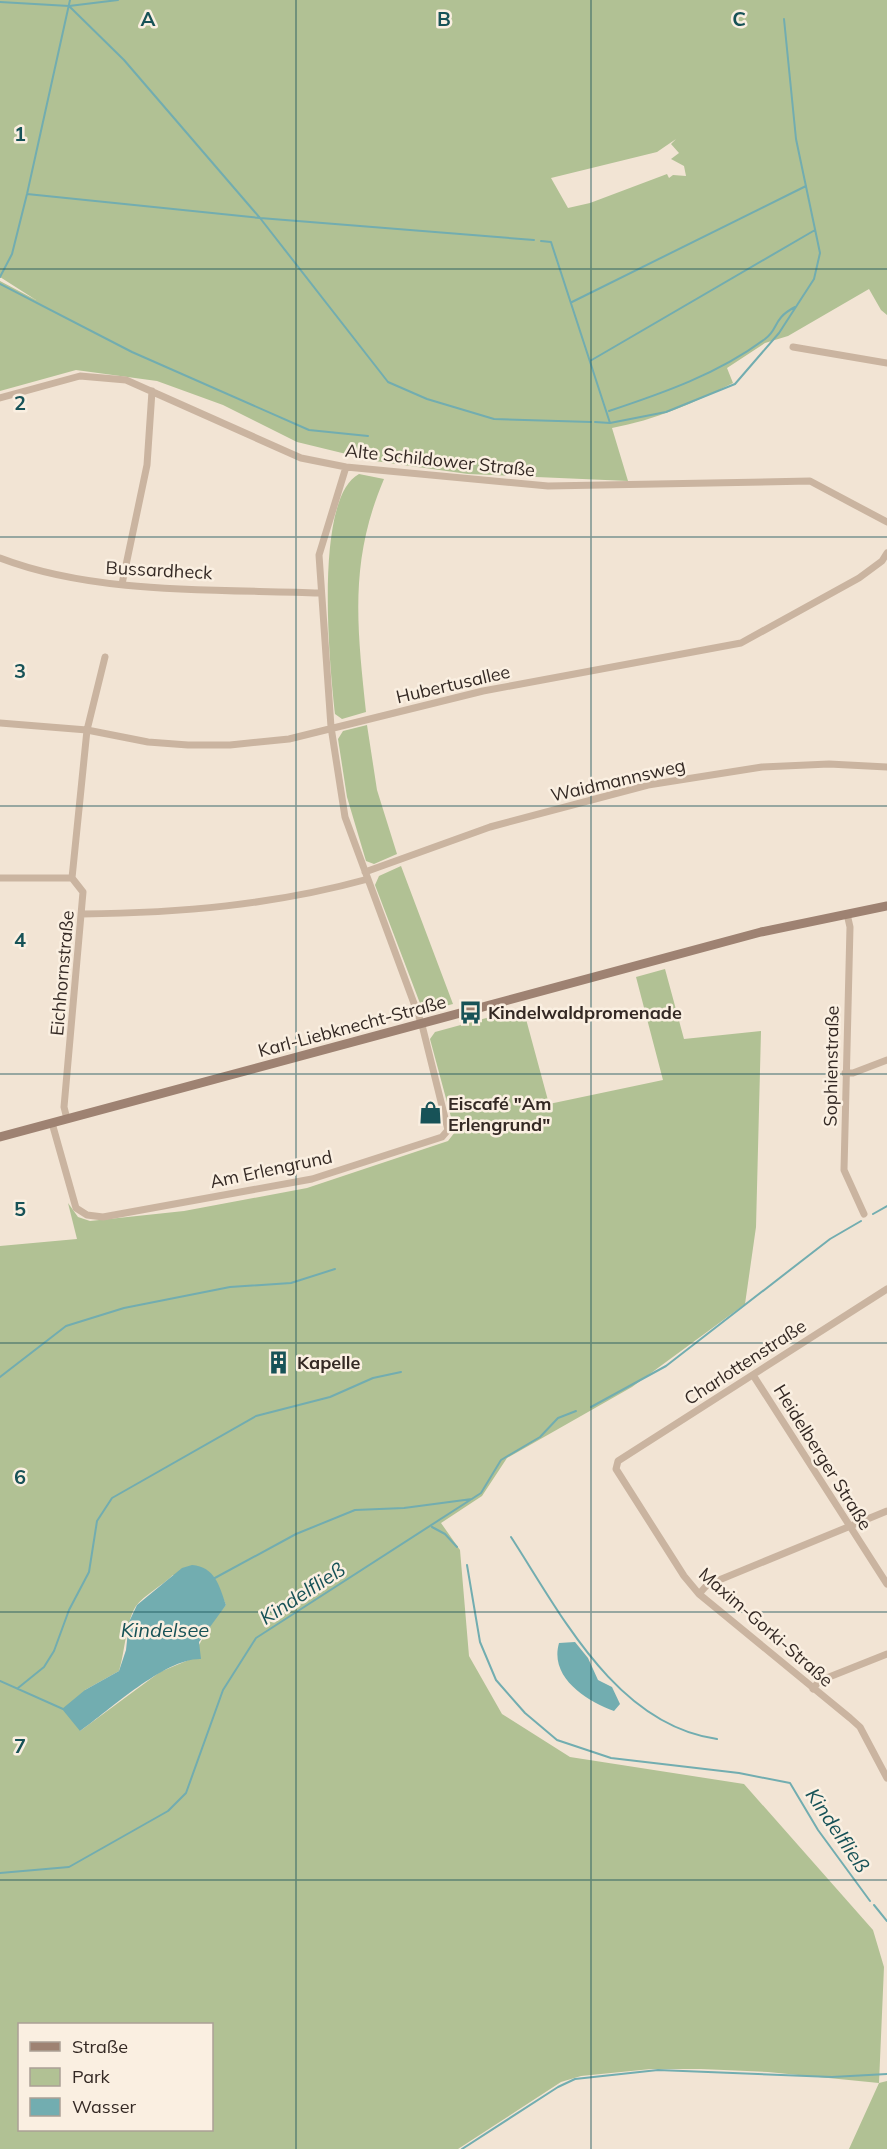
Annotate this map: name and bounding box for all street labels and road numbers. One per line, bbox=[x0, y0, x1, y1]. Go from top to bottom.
street label: Alte Schildower Straße bbox=[344, 439, 536, 481]
street label: Bussardheck bbox=[105, 556, 214, 584]
street label: Hubertusallee bbox=[394, 660, 512, 708]
street label: Waidmannsweg bbox=[548, 753, 688, 807]
street label: Eichhornstraße bbox=[45, 909, 79, 1037]
street label: Karl-Liebknecht-Straße bbox=[255, 990, 449, 1062]
street label: Sophienstraße bbox=[818, 1005, 844, 1127]
street label: Am Erlengrund bbox=[208, 1145, 334, 1193]
street label: Charlottenstraße bbox=[680, 1314, 810, 1410]
street label: Heidelberger Straße bbox=[769, 1380, 877, 1534]
street label: Maxim-Gorki-Straße bbox=[694, 1562, 838, 1692]

